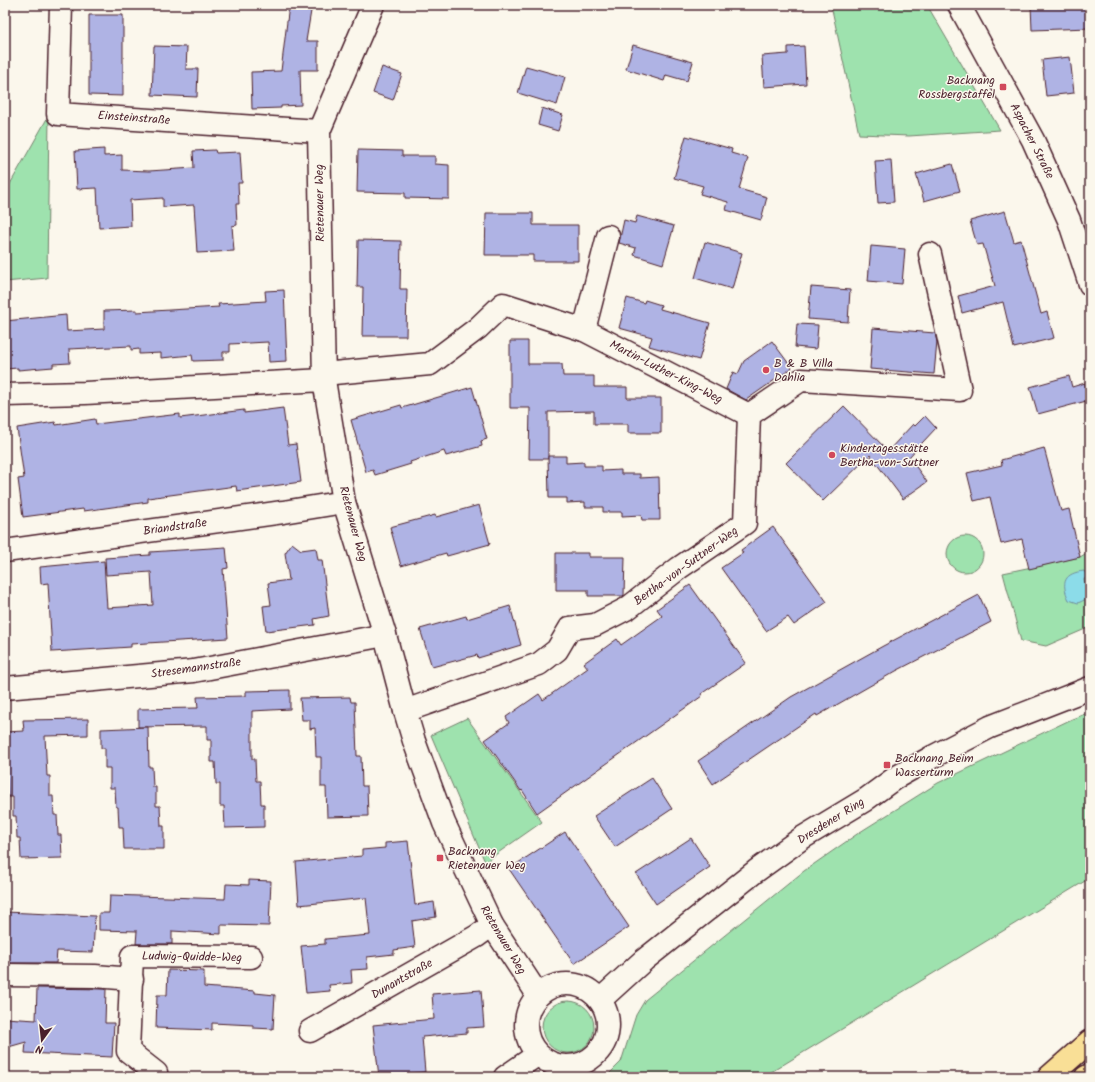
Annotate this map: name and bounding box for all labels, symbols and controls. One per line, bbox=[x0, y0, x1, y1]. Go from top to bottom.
place label: Backnang Rossbergstaffel bbox=[918, 71, 995, 104]
marker: Backnang Rossbergstaffel bbox=[998, 82, 1008, 92]
street label: Aspacher Straße bbox=[1005, 100, 1060, 183]
street label: Einsteinstraße bbox=[97, 106, 171, 130]
street label: Rietenauer Weg bbox=[310, 164, 330, 242]
street label: Martin-Luther-King-Weg bbox=[606, 335, 726, 409]
place label: B & B Villa Dahlia bbox=[774, 354, 833, 387]
marker: B & B Villa Dahlia bbox=[761, 365, 771, 375]
place label: Kindertagesstätte Bertha-von-Suttner bbox=[840, 439, 940, 472]
marker: Kindertagesstätte Bertha-von-Suttner bbox=[827, 450, 837, 460]
street label: Rietenauer Weg bbox=[334, 484, 372, 564]
street label: Briandstraße bbox=[142, 513, 209, 541]
street label: Bertha-von-Suttner-Weg bbox=[630, 521, 742, 610]
street label: Stresemannstraße bbox=[150, 652, 243, 684]
place label: Backnang Beim Wasserturm bbox=[895, 749, 974, 782]
marker: Backnang Beim Wasserturm bbox=[882, 760, 892, 770]
street label: Dresdener Ring bbox=[794, 793, 869, 849]
place label: Backnang Rietenauer Weg bbox=[448, 842, 526, 875]
marker: Backnang Rietenauer Weg bbox=[435, 853, 445, 863]
street label: Rietenauer Weg bbox=[475, 902, 531, 978]
street label: Ludwig-Quidde-Weg bbox=[142, 947, 243, 967]
street label: Dunantstraße bbox=[368, 953, 437, 1004]
north arrow bbox=[22, 1020, 62, 1060]
text: N bbox=[34, 1039, 45, 1058]

